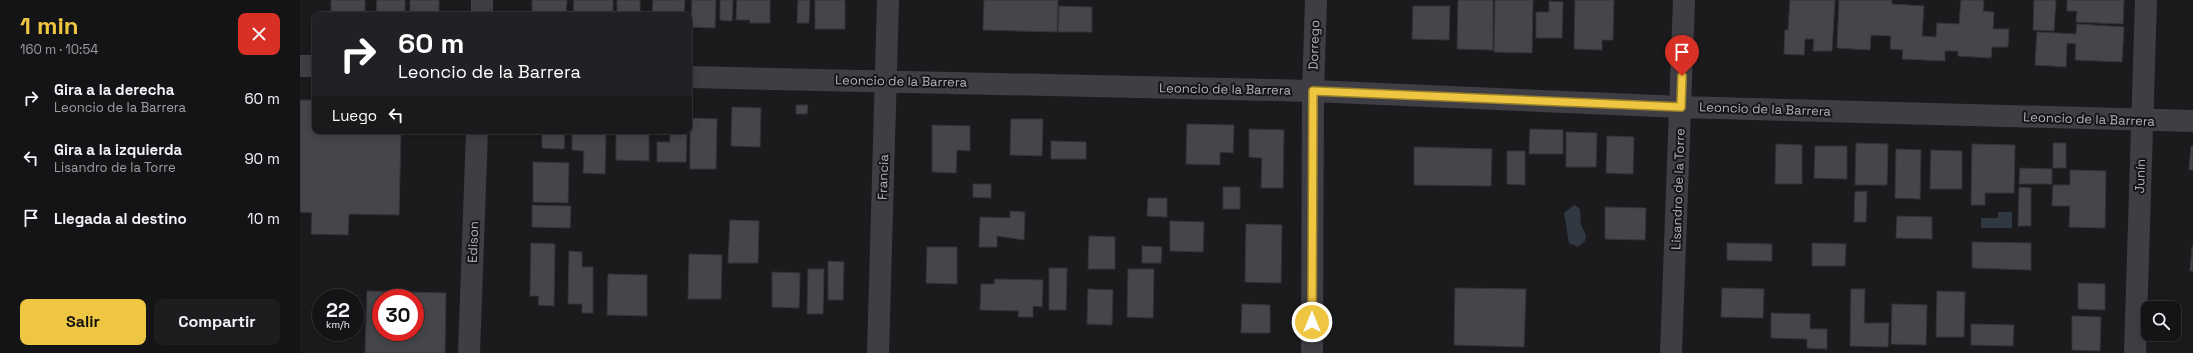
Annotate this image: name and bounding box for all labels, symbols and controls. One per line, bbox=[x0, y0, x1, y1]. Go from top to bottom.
text: 1 min bbox=[20, 10, 79, 41]
button: close bbox=[238, 13, 280, 55]
street label: Dorrego bbox=[1305, 20, 1323, 70]
text: 60 m bbox=[398, 25, 464, 61]
icon: right bbox=[332, 28, 384, 80]
pin bbox=[1665, 35, 1699, 76]
text: 160 m · 10:54 bbox=[20, 41, 98, 58]
icon: arrive bbox=[1671, 41, 1693, 63]
text: Leoncio de la Barrera bbox=[398, 60, 581, 83]
street label: Leoncio de la Barrera bbox=[835, 71, 968, 91]
street label: Leoncio de la Barrera bbox=[1159, 79, 1292, 99]
text: Gira a la derecha bbox=[54, 80, 174, 99]
icon: right bbox=[20, 87, 42, 109]
text: 60 m bbox=[244, 89, 280, 108]
street label: Leoncio de la Barrera bbox=[1699, 98, 1832, 120]
text: Leoncio de la Barrera bbox=[54, 99, 186, 116]
icon: left bbox=[385, 104, 407, 126]
text: Luego bbox=[332, 106, 377, 125]
street label: Leoncio de la Barrera bbox=[2023, 108, 2156, 130]
street label: Lisandro de la Torre bbox=[1667, 128, 1689, 250]
text: Gira a la izquierda bbox=[54, 140, 182, 159]
icon: left bbox=[20, 147, 42, 169]
text: 90 m bbox=[244, 149, 280, 168]
street label: Francia bbox=[874, 153, 892, 200]
street label: Junín bbox=[2131, 158, 2149, 194]
text: Lisandro de la Torre bbox=[54, 159, 176, 176]
icon: arrive bbox=[20, 207, 42, 229]
text: Llegada al destino bbox=[54, 209, 187, 228]
text: 10 m bbox=[247, 209, 280, 228]
street label: Edison bbox=[464, 221, 482, 263]
speed limit sign: 30 bbox=[372, 289, 424, 341]
text: 22 bbox=[326, 297, 350, 323]
button: Salir bbox=[20, 299, 146, 345]
button: Compartir bbox=[154, 299, 280, 345]
position arrow bbox=[1291, 301, 1333, 343]
map controls bbox=[2141, 301, 2181, 341]
button: search bbox=[2141, 301, 2181, 341]
text: km/h bbox=[326, 318, 350, 331]

